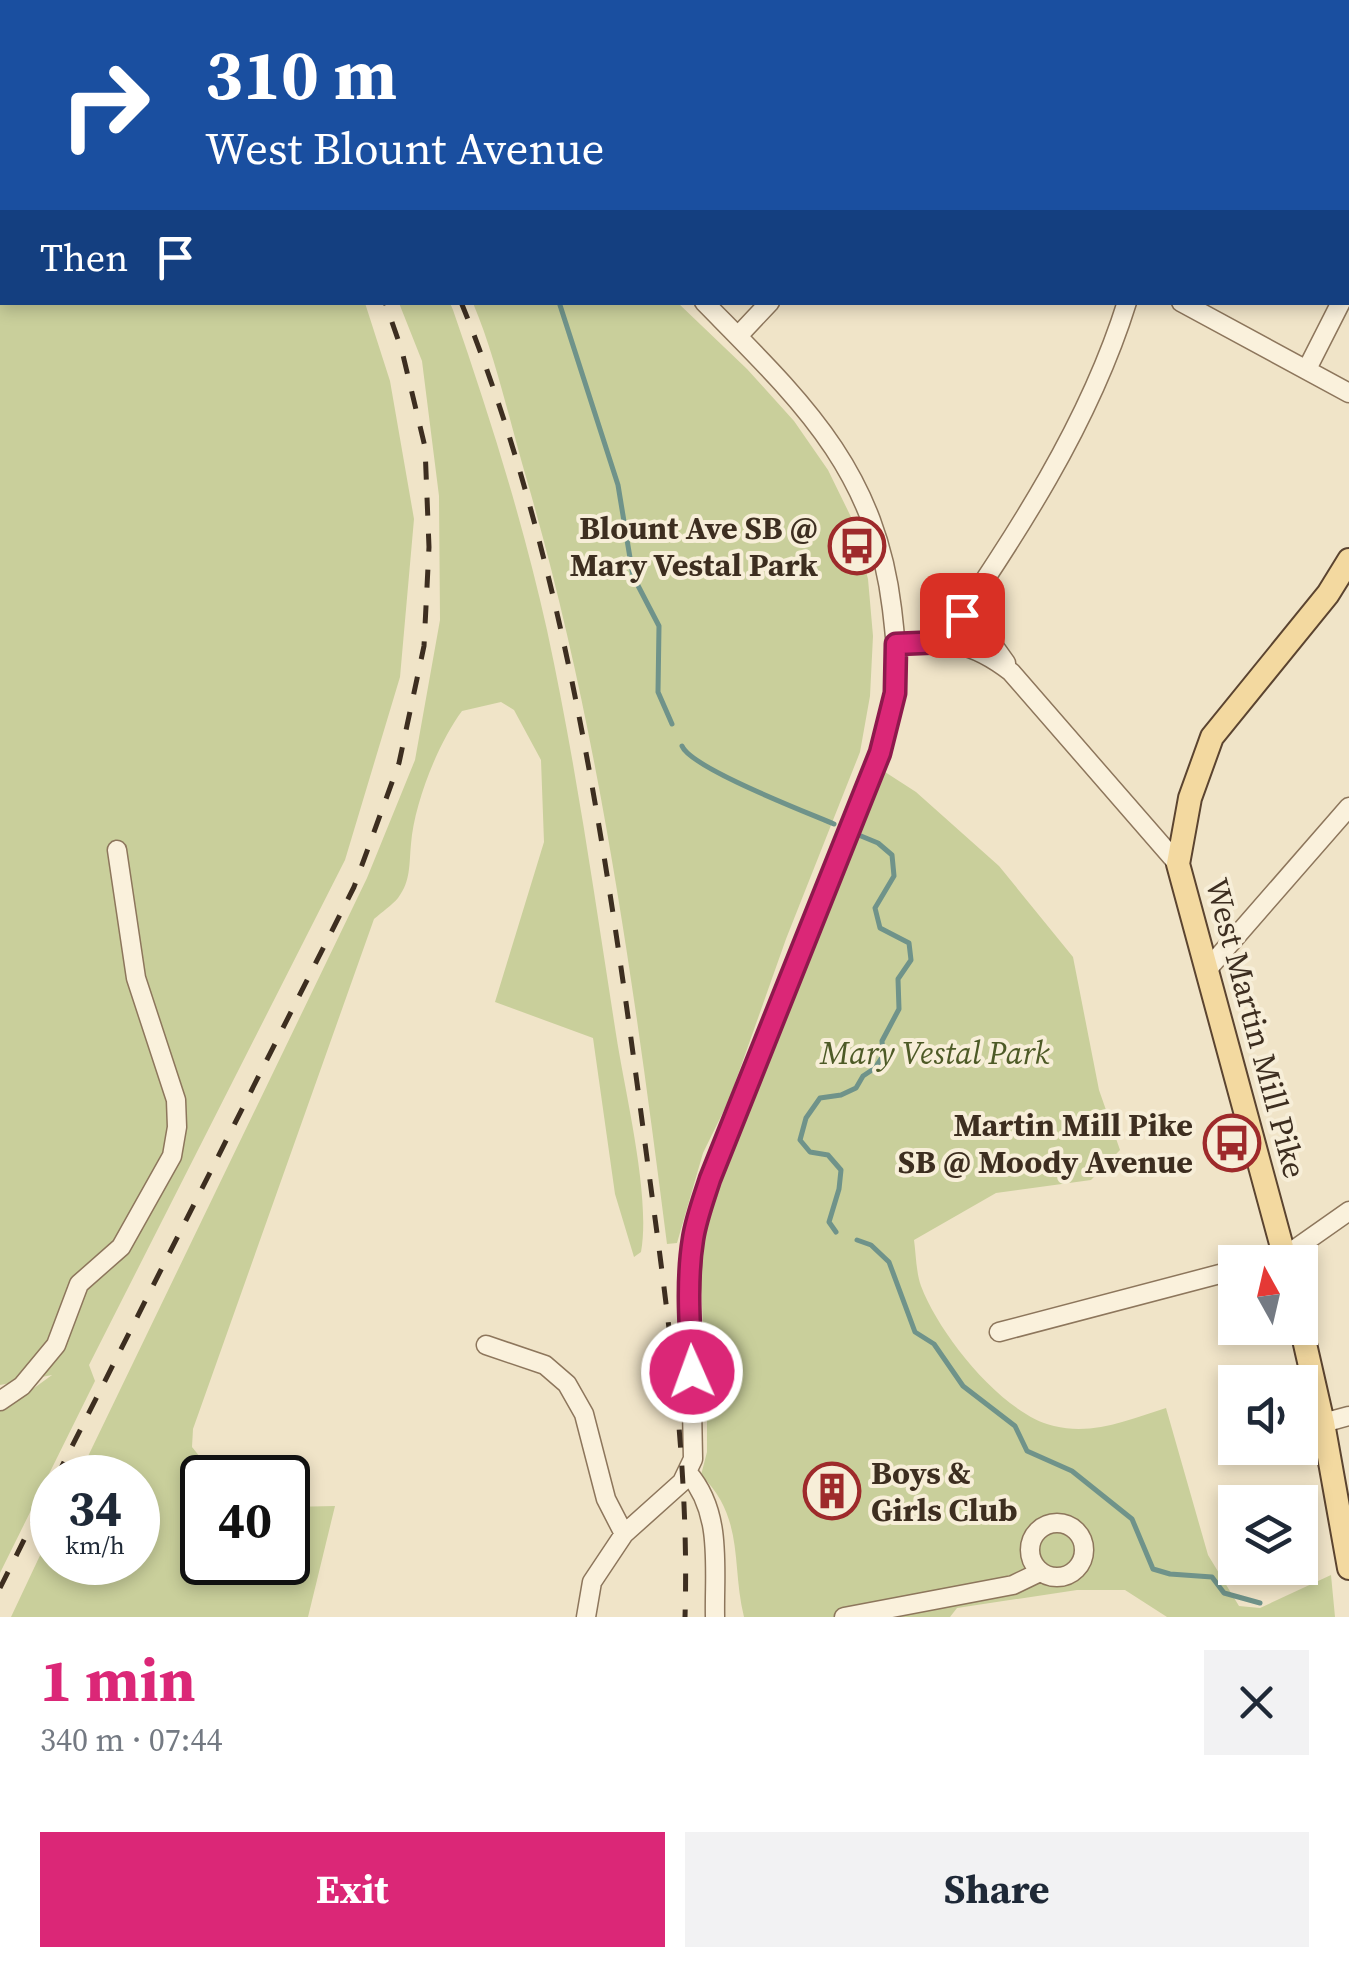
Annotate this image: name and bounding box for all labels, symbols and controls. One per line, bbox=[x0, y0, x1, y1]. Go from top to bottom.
text: 310 m bbox=[205, 26, 397, 122]
icon: right bbox=[40, 40, 170, 170]
text: West Blount Avenue bbox=[205, 117, 604, 179]
icon: arrive bbox=[148, 230, 203, 285]
text: Then bbox=[40, 232, 128, 284]
place label: Blount Ave SB @ Mary Vestal Park bbox=[570, 506, 819, 587]
bus stop icon: Blount Ave SB @ Mary Vestal Park bbox=[827, 516, 887, 576]
pin bbox=[920, 573, 1005, 658]
icon: arrive bbox=[935, 588, 990, 643]
street label: West Martin Mill Pike bbox=[1195, 873, 1317, 1183]
park label: Mary Vestal Park bbox=[819, 1031, 1051, 1075]
place label: Martin Mill Pike SB @ Moody Avenue bbox=[898, 1103, 1193, 1184]
bus stop icon: Martin Mill Pike SB @ Moody Avenue bbox=[1202, 1113, 1262, 1173]
north arrow bbox=[1218, 1245, 1318, 1345]
map controls bbox=[1218, 1245, 1318, 1585]
position arrow bbox=[640, 1320, 744, 1424]
button: sound bbox=[1218, 1365, 1318, 1465]
place label: Boys & Girls Club bbox=[871, 1451, 1018, 1532]
speed limit sign: 40 bbox=[180, 1455, 310, 1585]
building icon: Boys & Girls Club bbox=[802, 1461, 862, 1521]
text: 34 bbox=[68, 1473, 122, 1542]
button: layers bbox=[1218, 1485, 1318, 1585]
text: km/h bbox=[65, 1528, 125, 1562]
text: 1 min bbox=[40, 1639, 196, 1721]
button: close bbox=[1204, 1650, 1309, 1755]
text: 340 m · 07:44 bbox=[40, 1718, 222, 1762]
button: Exit bbox=[40, 1832, 665, 1947]
button: Share bbox=[685, 1832, 1309, 1947]

